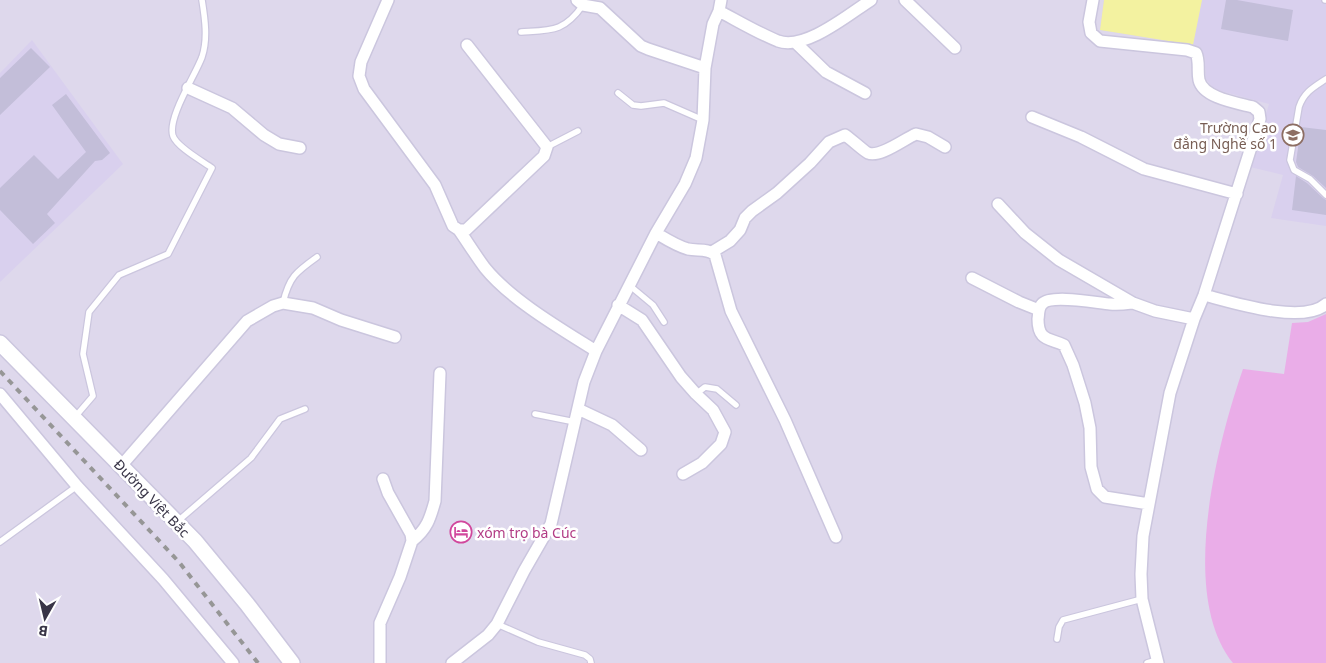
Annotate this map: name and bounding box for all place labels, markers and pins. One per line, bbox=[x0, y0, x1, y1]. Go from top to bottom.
place label: Trường Cao đẳng Nghề số 1 bbox=[1173, 118, 1277, 153]
school or university icon: Trường Cao đẳng Nghề số 1 bbox=[1281, 123, 1305, 147]
hotel icon: xóm trọ bà Cúc bbox=[449, 520, 473, 544]
place label: xóm trọ bà Cúc bbox=[477, 523, 577, 542]

